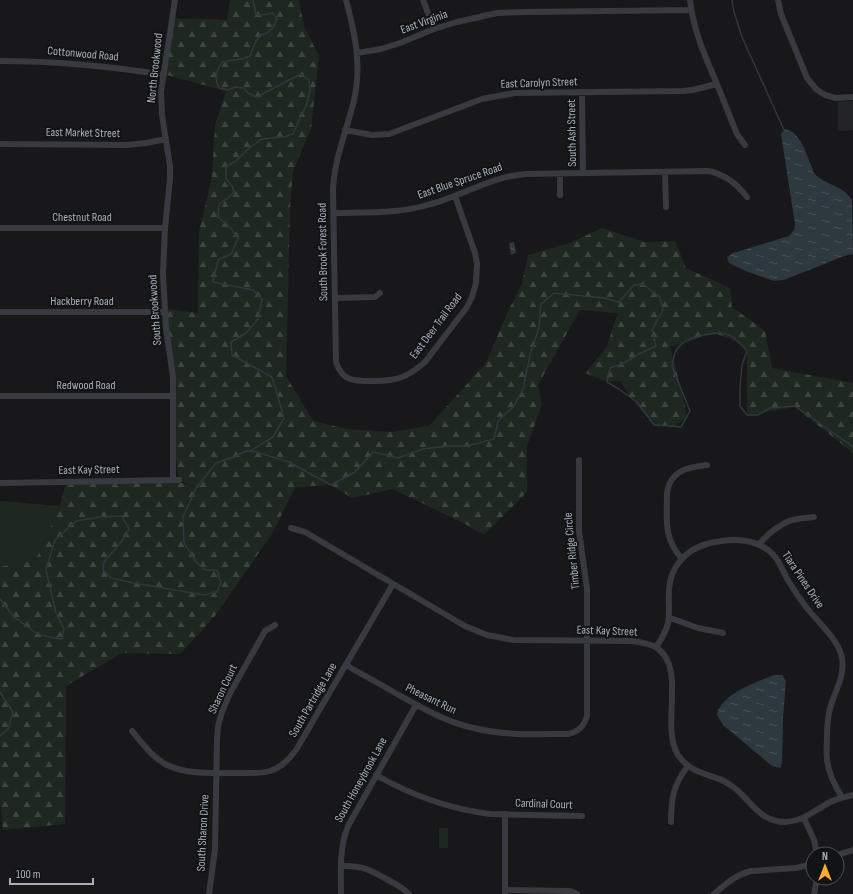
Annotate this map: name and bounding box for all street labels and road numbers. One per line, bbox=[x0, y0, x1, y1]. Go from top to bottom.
street label: East Virginia bbox=[398, 6, 450, 37]
street label: North Brookwood bbox=[144, 32, 166, 104]
street label: Cottonwood Road bbox=[47, 43, 119, 65]
street label: East Carolyn Street bbox=[500, 74, 578, 92]
street label: South Ash Street bbox=[564, 99, 580, 167]
street label: East Market Street bbox=[46, 125, 121, 141]
street label: East Blue Spruce Road bbox=[416, 159, 504, 203]
street label: South Brook Forest Road bbox=[315, 203, 331, 301]
street label: Chestnut Road bbox=[52, 210, 112, 225]
street label: South Brookwood bbox=[145, 274, 165, 346]
street label: East Deer Trail Road bbox=[406, 290, 466, 362]
street label: Hackberry Road bbox=[50, 294, 114, 309]
street label: Redwood Road bbox=[57, 378, 115, 393]
street label: East Kay Street bbox=[58, 462, 120, 478]
street label: Timber Ridge Circle bbox=[560, 512, 584, 590]
street label: Tiara Pines Drive bbox=[778, 548, 828, 612]
street label: East Kay Street bbox=[576, 622, 638, 640]
street label: South Partridge Lane bbox=[286, 660, 341, 740]
street label: Sharon Court bbox=[205, 661, 241, 716]
street label: Pheasant Run bbox=[403, 680, 459, 718]
street label: South Honeybrook Lane bbox=[331, 735, 391, 825]
street label: South Sharon Drive bbox=[193, 794, 213, 872]
street label: Cardinal Court bbox=[515, 795, 573, 813]

